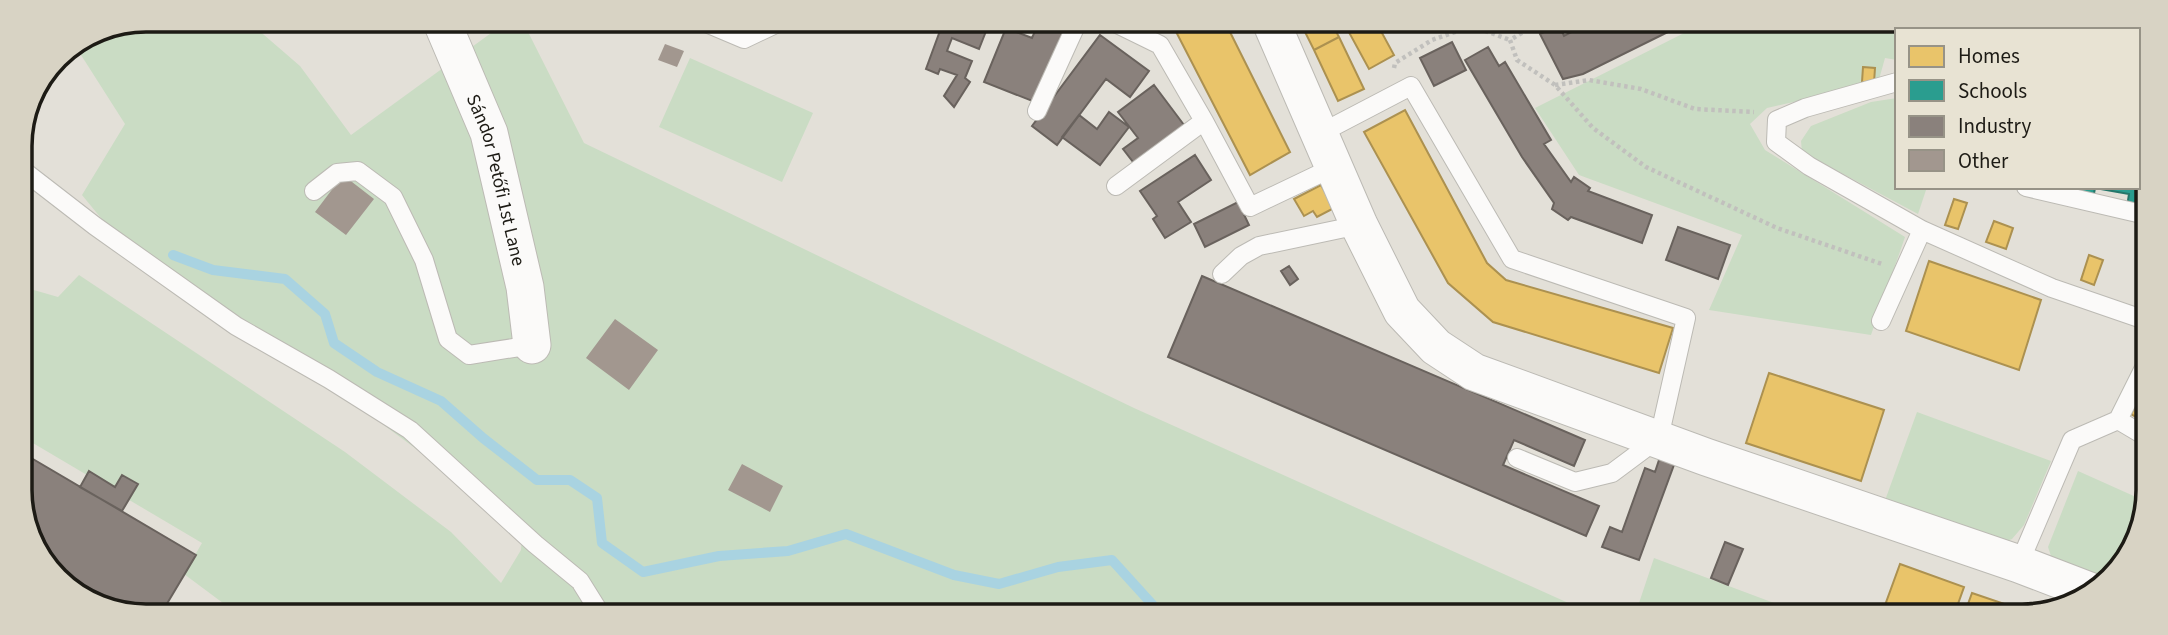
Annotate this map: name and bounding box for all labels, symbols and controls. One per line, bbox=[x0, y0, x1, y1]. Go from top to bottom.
legend bbox=[1895, 28, 2140, 189]
text: Homes bbox=[1958, 41, 2020, 71]
text: Schools bbox=[1958, 76, 2027, 106]
street label: Sándor Petőfi 1st Lane bbox=[459, 90, 532, 269]
text: Industry bbox=[1958, 111, 2031, 141]
text: Other bbox=[1958, 146, 2009, 176]

